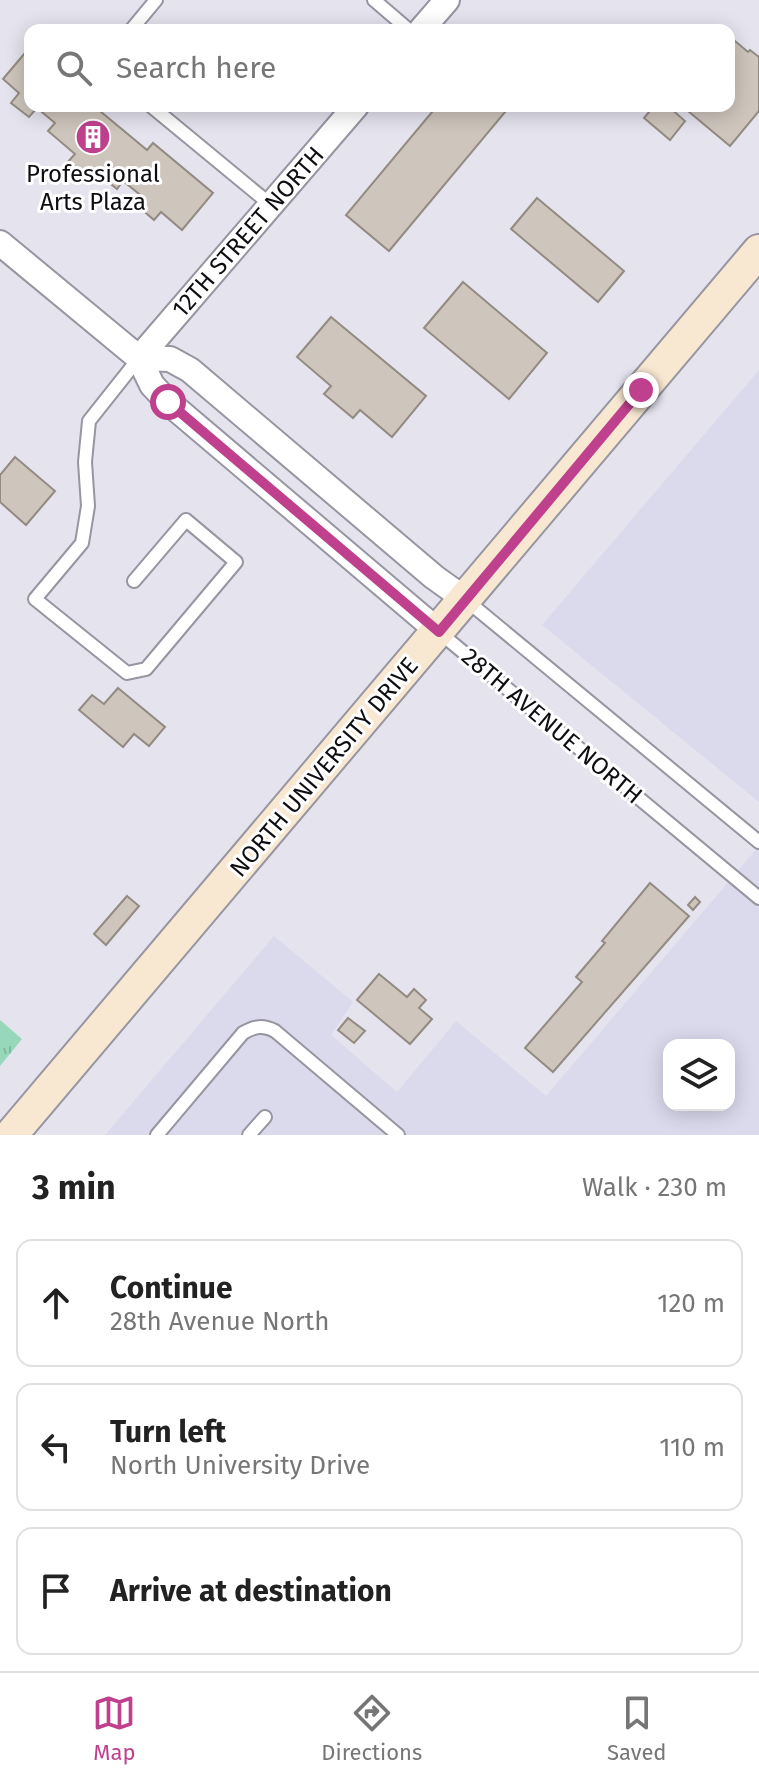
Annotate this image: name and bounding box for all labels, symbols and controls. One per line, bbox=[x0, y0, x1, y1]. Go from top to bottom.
search box bbox=[24, 24, 735, 112]
icon: search bbox=[52, 46, 96, 90]
text: Search here bbox=[116, 50, 276, 86]
building icon: Professional Arts Plaza bbox=[74, 118, 112, 156]
street label: 12TH STREET NORTH bbox=[166, 141, 330, 323]
place label: Professional Arts Plaza bbox=[26, 160, 160, 216]
route end bbox=[623, 372, 659, 408]
route start bbox=[150, 384, 186, 420]
street label: 28TH AVENUE NORTH bbox=[456, 642, 648, 810]
street label: NORTH UNIVERSITY DRIVE bbox=[224, 652, 424, 882]
map controls bbox=[663, 1039, 735, 1111]
button: layers bbox=[663, 1039, 735, 1111]
text: 3 min bbox=[32, 1167, 116, 1208]
text: Walk · 230 m bbox=[582, 1172, 727, 1203]
text: Continue bbox=[110, 1270, 233, 1306]
icon: ahead bbox=[34, 1281, 78, 1325]
text: 120 m bbox=[657, 1288, 725, 1319]
text: 28th Avenue North bbox=[110, 1306, 330, 1337]
text: Turn left bbox=[110, 1414, 226, 1450]
icon: left bbox=[34, 1425, 78, 1469]
text: 110 m bbox=[659, 1432, 725, 1463]
text: North University Drive bbox=[110, 1450, 370, 1481]
icon: arrive bbox=[34, 1569, 78, 1613]
text: Arrive at destination bbox=[110, 1573, 392, 1609]
tab: Map bbox=[92, 1691, 136, 1766]
tab: Directions bbox=[321, 1691, 422, 1766]
tab: Saved bbox=[607, 1691, 667, 1766]

